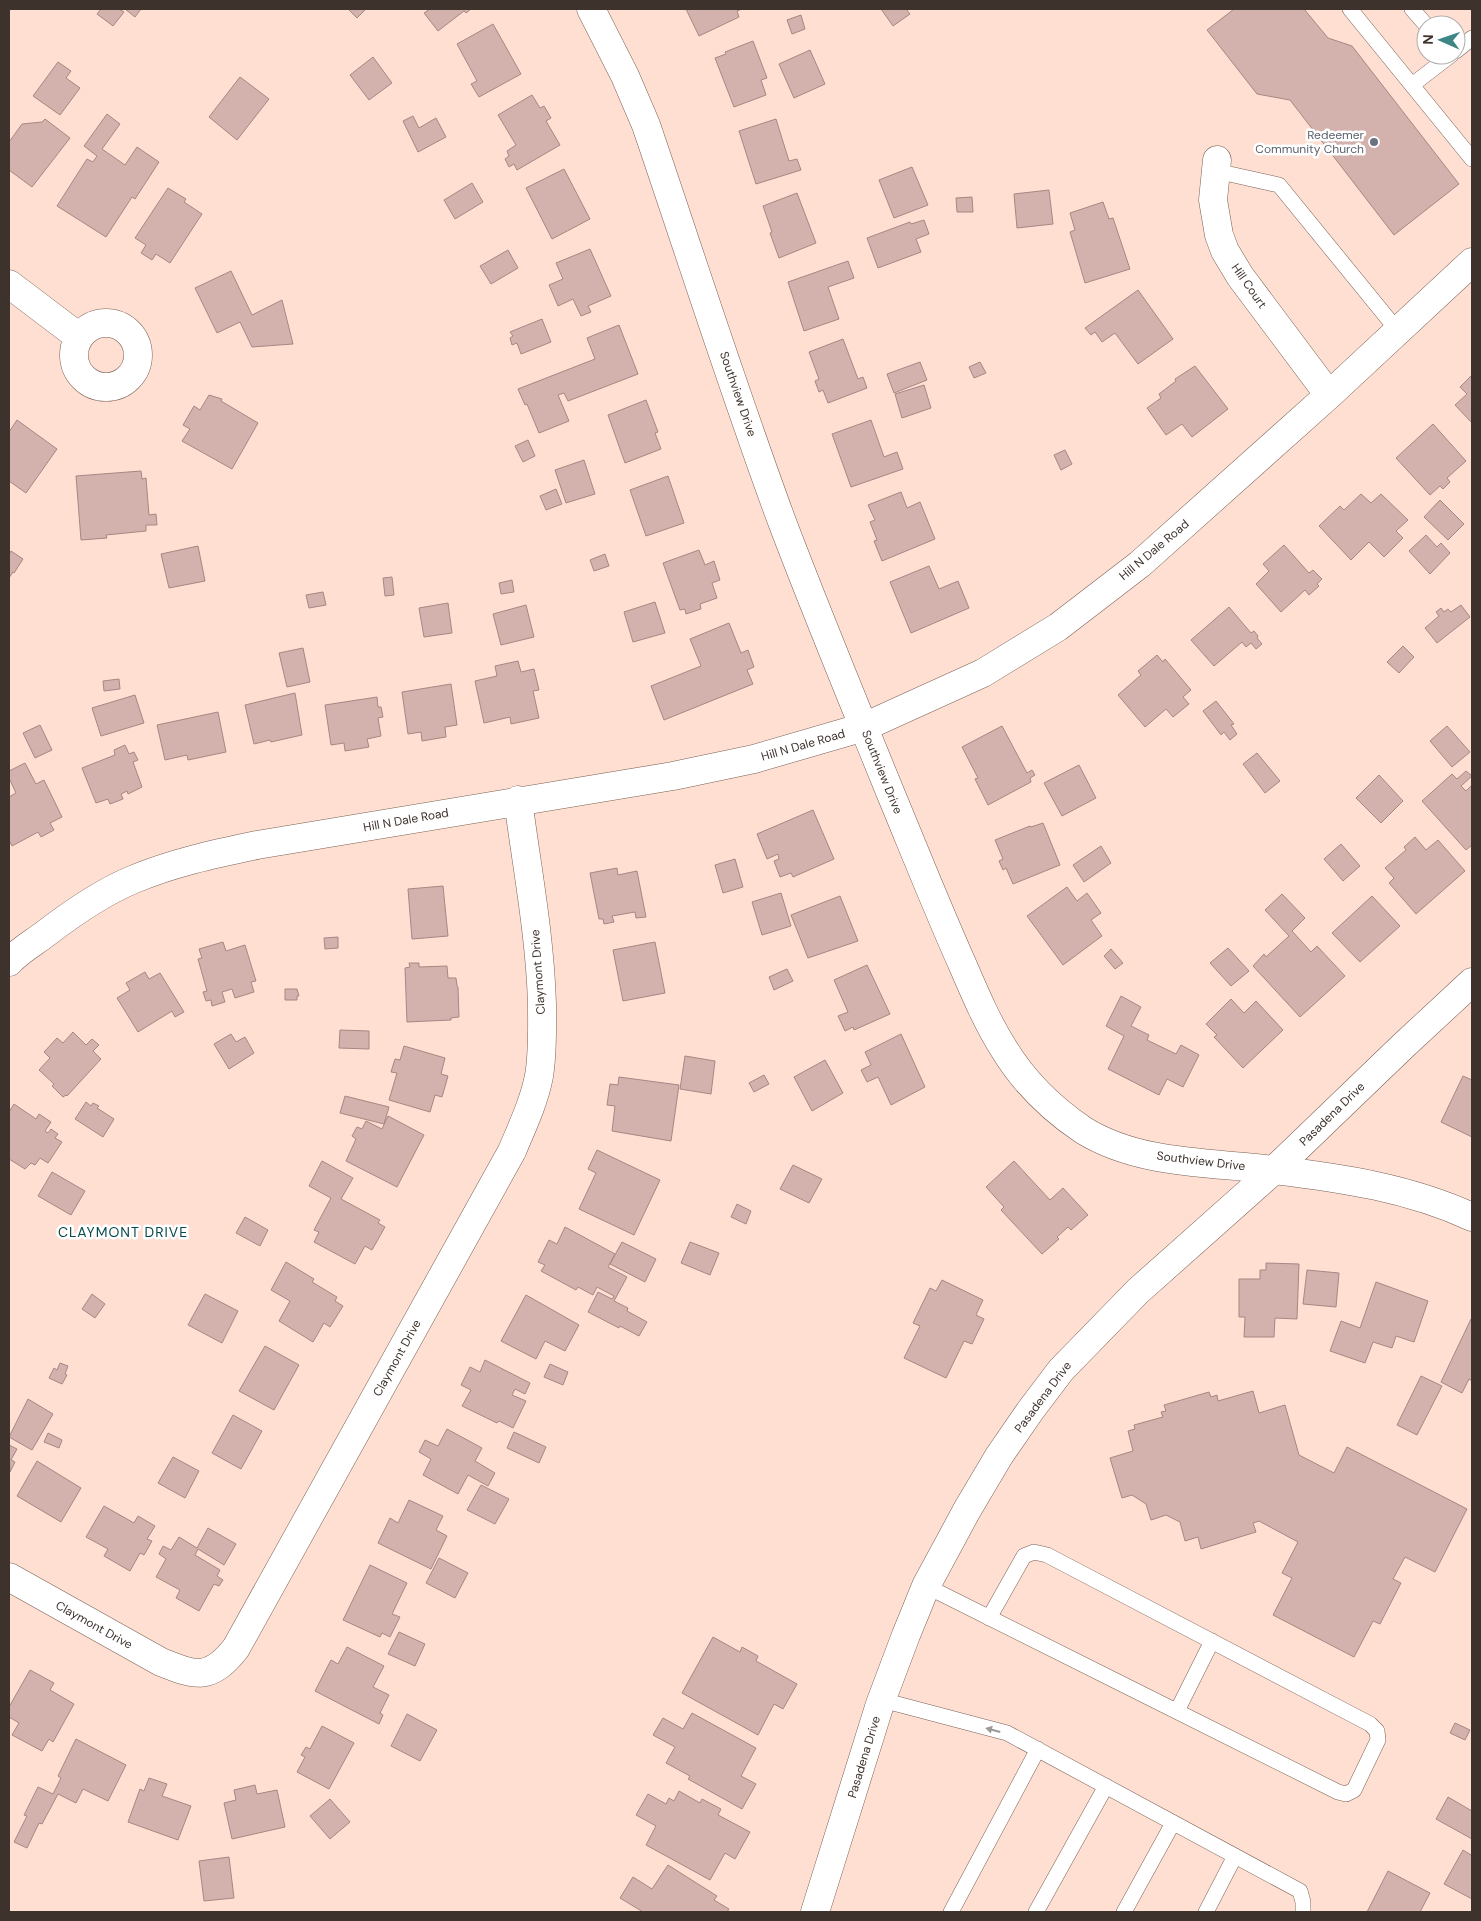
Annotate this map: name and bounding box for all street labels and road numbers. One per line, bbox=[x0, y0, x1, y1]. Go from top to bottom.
street label: Hill Court bbox=[1228, 260, 1270, 312]
street label: Southview Drive bbox=[716, 349, 760, 439]
street label: Hill N Dale Road bbox=[1116, 516, 1192, 584]
street label: Hill N Dale Road bbox=[759, 725, 847, 765]
street label: Southview Drive bbox=[858, 728, 906, 816]
street label: Hill N Dale Road bbox=[362, 805, 450, 835]
street label: Claymont Drive bbox=[527, 929, 549, 1015]
street label: Pasadena Drive bbox=[1296, 1079, 1368, 1149]
street label: Southview Drive bbox=[1156, 1148, 1246, 1174]
street label: Claymont Drive bbox=[369, 1317, 425, 1399]
street label: Pasadena Drive bbox=[1011, 1358, 1075, 1436]
street label: Claymont Drive bbox=[53, 1597, 135, 1653]
street label: Pasadena Drive bbox=[844, 1714, 884, 1800]

